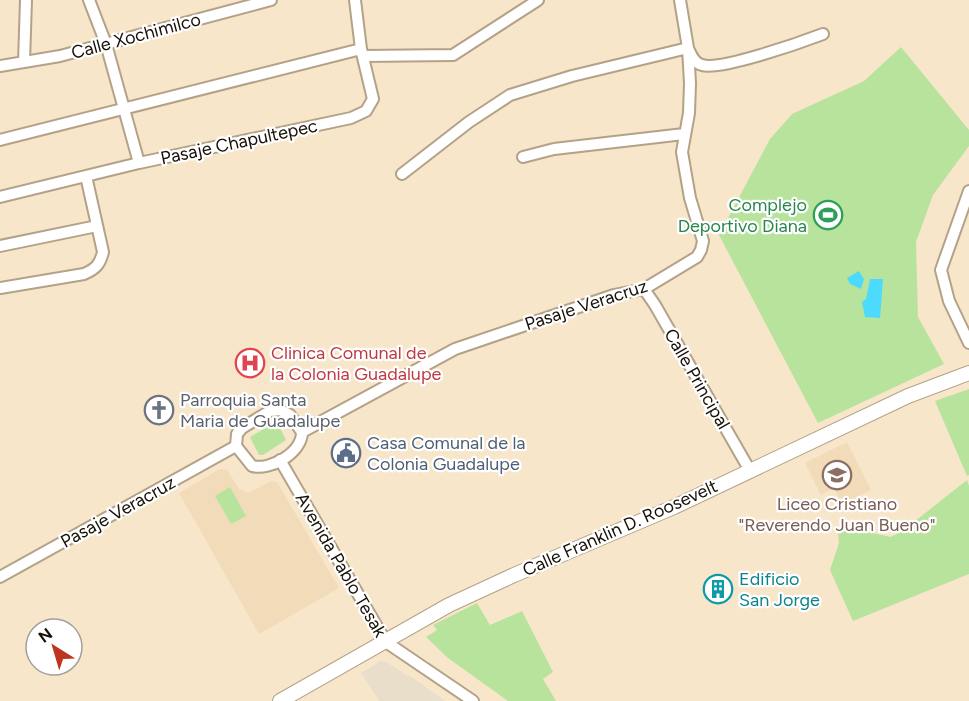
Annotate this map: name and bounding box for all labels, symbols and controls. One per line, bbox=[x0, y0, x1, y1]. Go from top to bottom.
street label: Calle Xochimilco bbox=[69, 8, 203, 64]
street label: Pasaje Chapultepec bbox=[159, 115, 320, 169]
place label: Complejo Deportivo Diana bbox=[678, 194, 807, 237]
sports icon: Complejo Deportivo Diana bbox=[812, 199, 844, 231]
street label: Pasaje Veracruz bbox=[522, 275, 650, 335]
street label: Calle Principal bbox=[659, 325, 735, 433]
place label: Clinica Comunal de la Colonia Guadalupe bbox=[271, 342, 442, 385]
hospital icon: Clinica Comunal de la Colonia Guadalupe bbox=[234, 347, 266, 379]
place label: Parroquia Santa Maria de Guadalupe bbox=[180, 389, 340, 432]
church icon: Parroquia Santa Maria de Guadalupe bbox=[143, 394, 175, 426]
place label: Casa Comunal de la Colonia Guadalupe bbox=[367, 432, 526, 475]
public building icon: Casa Comunal de la Colonia Guadalupe bbox=[330, 437, 362, 469]
school or university icon: Liceo Cristiano "Reverendo Juan Bueno" bbox=[821, 459, 853, 491]
street label: Pasaje Veracruz bbox=[57, 471, 179, 553]
street label: Calle Franklin D. Roosevelt bbox=[519, 475, 721, 581]
street label: Avenida Pablo Tesak bbox=[291, 489, 391, 641]
place label: Liceo Cristiano "Reverendo Juan Bueno" bbox=[738, 493, 936, 536]
place label: Edificio San Jorge bbox=[739, 568, 820, 611]
building icon: Edificio San Jorge bbox=[702, 573, 734, 605]
north arrow bbox=[24, 617, 84, 677]
text: N bbox=[35, 624, 56, 647]

